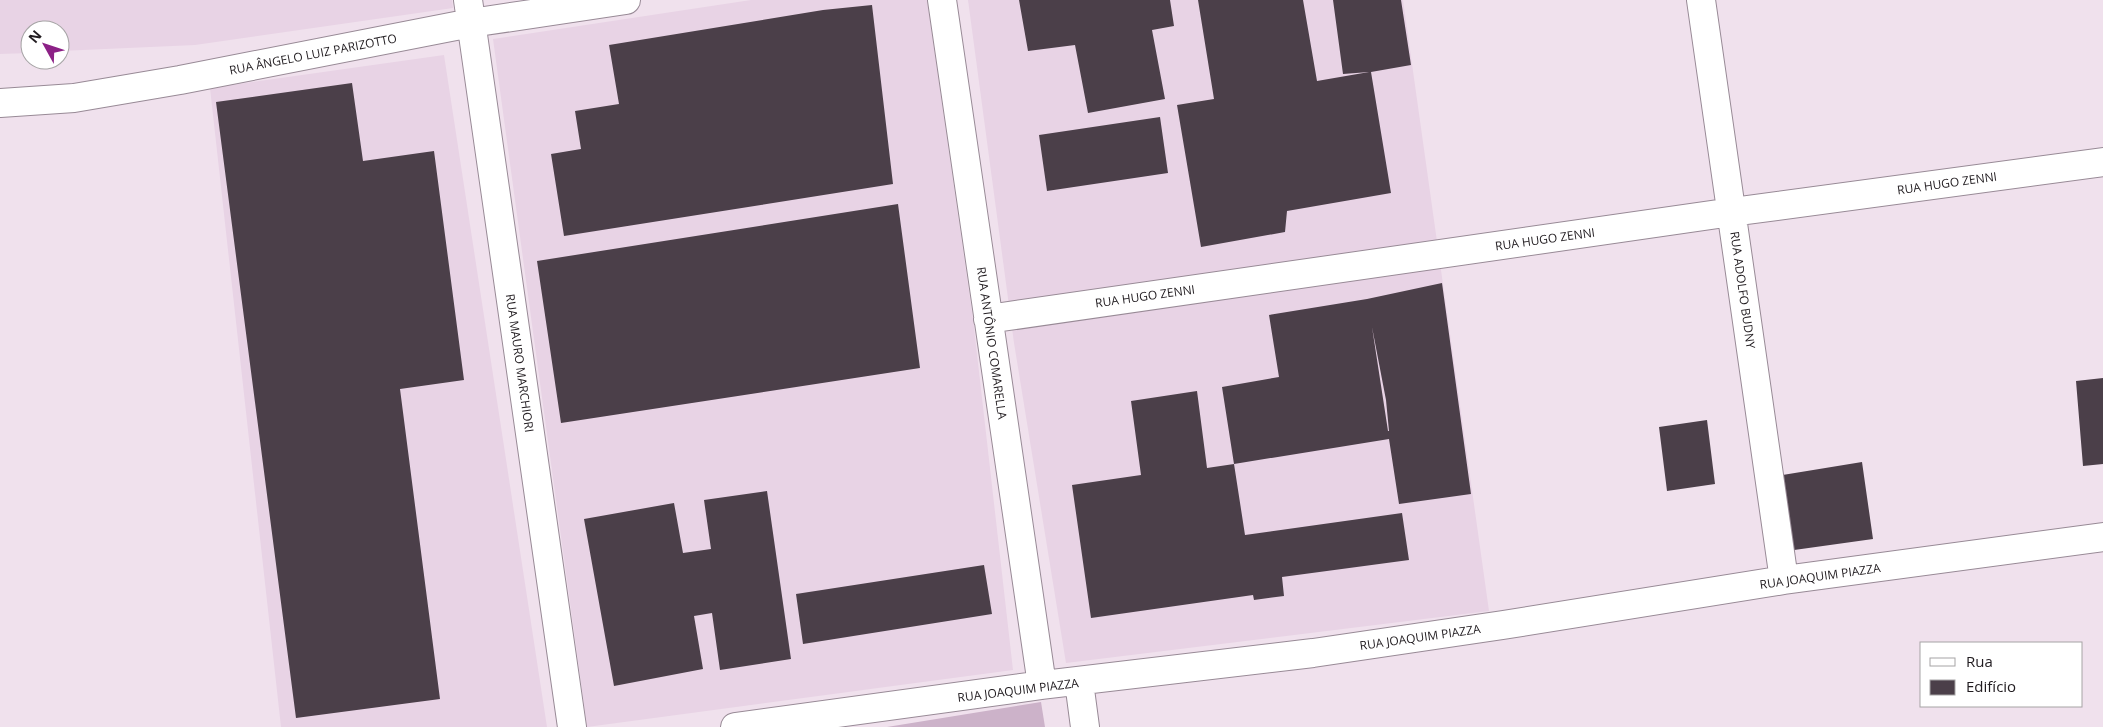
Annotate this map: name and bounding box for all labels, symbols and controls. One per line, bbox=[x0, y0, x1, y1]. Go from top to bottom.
north arrow bbox=[20, 20, 70, 70]
text: N bbox=[24, 26, 46, 47]
street label: RUA ÂNGELO LUIZ PARIZOTTO bbox=[228, 29, 398, 79]
street label: RUA HUGO ZENNI bbox=[1896, 168, 1998, 198]
street label: RUA HUGO ZENNI bbox=[1494, 224, 1596, 254]
street label: RUA ADOLFO BUDNY bbox=[1726, 230, 1760, 350]
street label: RUA ANTÔNIO COMARELLA bbox=[973, 266, 1011, 421]
street label: RUA HUGO ZENNI bbox=[1094, 281, 1196, 311]
street label: RUA MAURO MARCHIORI bbox=[502, 293, 538, 433]
street label: RUA JOAQUIM PIAZZA bbox=[1758, 559, 1882, 593]
street label: RUA JOAQUIM PIAZZA bbox=[1358, 620, 1482, 654]
legend bbox=[1920, 642, 2083, 707]
text: Rua bbox=[1966, 651, 1993, 671]
street label: RUA JOAQUIM PIAZZA bbox=[957, 674, 1080, 706]
text: Edifício bbox=[1966, 676, 2016, 696]

